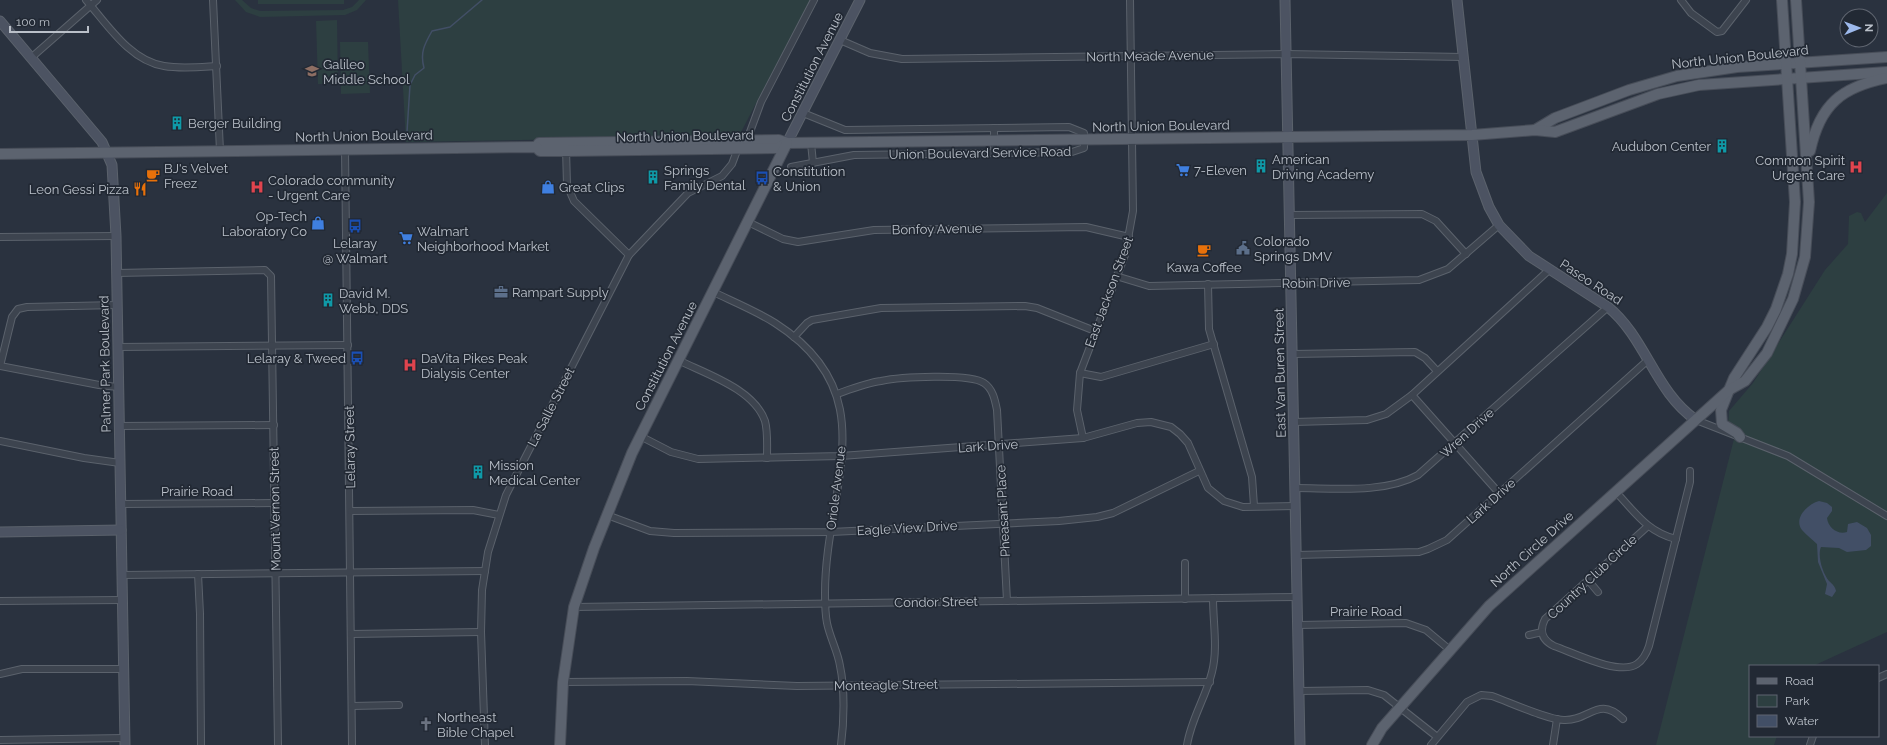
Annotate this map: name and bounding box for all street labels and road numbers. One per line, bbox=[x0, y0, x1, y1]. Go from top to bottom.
street label: Constitution Avenue bbox=[778, 9, 846, 124]
street label: North Union Boulevard bbox=[1671, 42, 1809, 72]
street label: North Meade Avenue bbox=[1086, 47, 1214, 65]
street label: North Union Boulevard bbox=[1092, 117, 1230, 135]
street label: North Union Boulevard bbox=[295, 127, 433, 145]
street label: North Union Boulevard bbox=[616, 127, 754, 145]
street label: Union Boulevard Service Road bbox=[889, 144, 1071, 162]
street label: Bonfoy Avenue bbox=[892, 221, 983, 237]
street label: East Jackson Street bbox=[1082, 234, 1136, 349]
street label: Paseo Road bbox=[1557, 256, 1625, 308]
street label: Robin Drive bbox=[1281, 275, 1351, 291]
street label: Palmer Park Boulevard bbox=[96, 295, 114, 433]
street label: Constitution Avenue bbox=[632, 298, 700, 413]
street label: East Van Buren Street bbox=[1271, 307, 1289, 438]
street label: La Salle Street bbox=[525, 364, 578, 449]
street label: Lelaray Street bbox=[342, 405, 358, 489]
street label: Wren Drive bbox=[1437, 405, 1497, 461]
street label: Lark Drive bbox=[957, 436, 1019, 456]
street label: Oriole Avenue bbox=[823, 445, 849, 531]
street label: Mount Vernon Street bbox=[266, 446, 284, 571]
street label: Pheasant Place bbox=[993, 464, 1013, 558]
street label: Lark Drive bbox=[1464, 475, 1519, 527]
street label: Prairie Road bbox=[161, 484, 233, 499]
street label: North Circle Drive bbox=[1488, 508, 1577, 590]
street label: Eagle View Drive bbox=[856, 518, 958, 538]
street label: Country Club Circle bbox=[1544, 531, 1640, 622]
street label: Condor Street bbox=[894, 594, 979, 610]
street label: Prairie Road bbox=[1330, 604, 1402, 619]
street label: Monteagle Street bbox=[834, 677, 939, 693]

